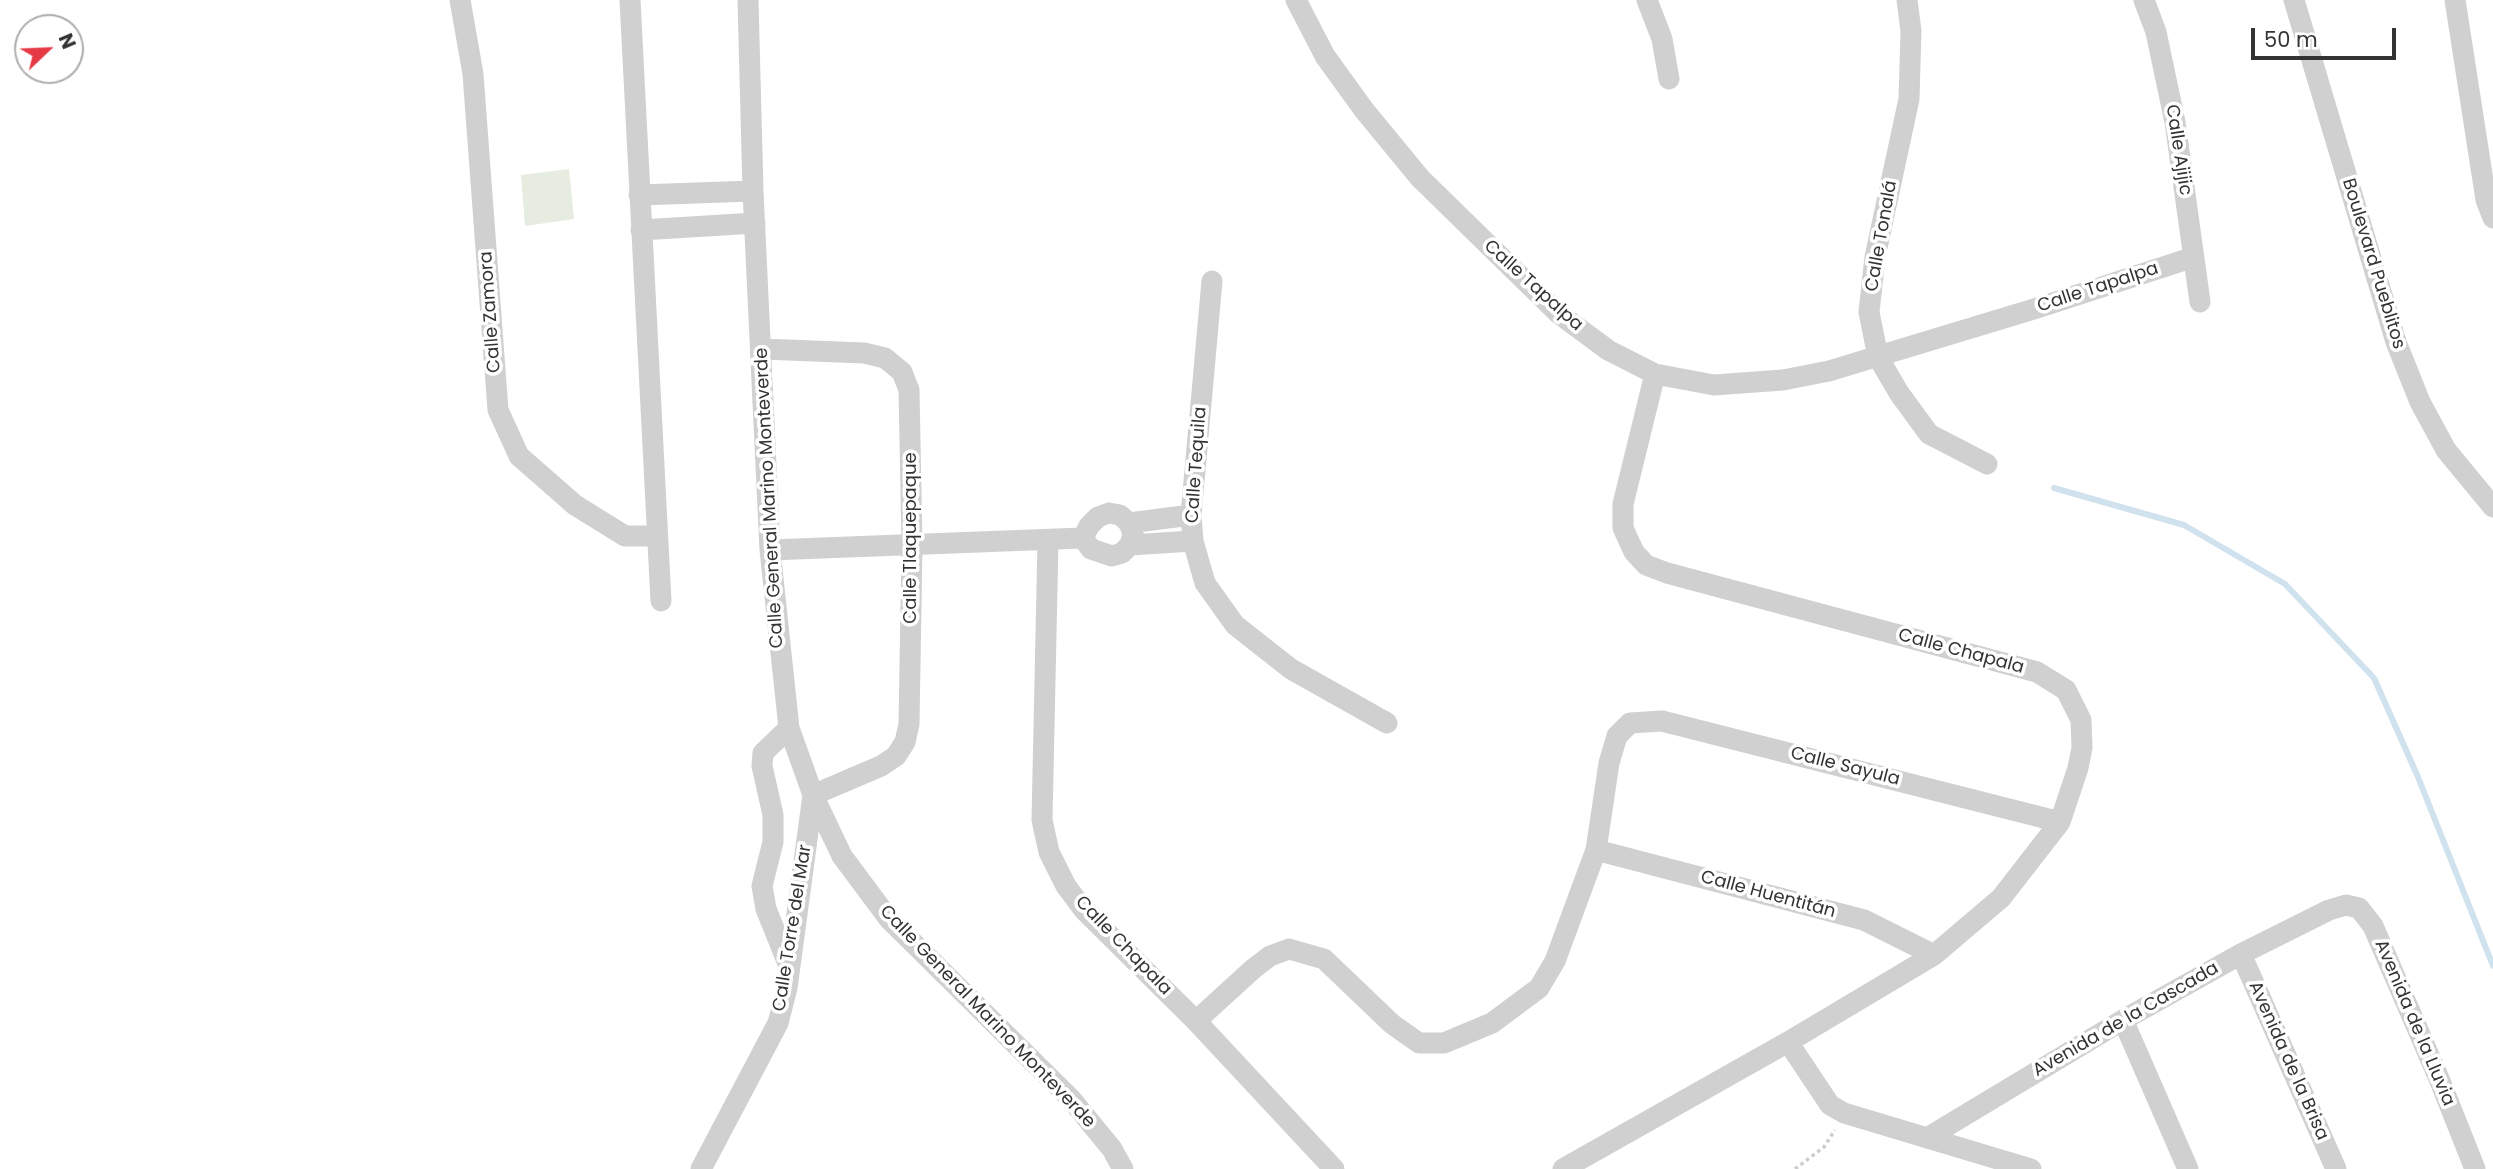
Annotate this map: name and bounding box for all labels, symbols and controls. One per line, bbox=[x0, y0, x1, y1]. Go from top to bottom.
north arrow bbox=[14, 14, 84, 84]
scale bar bbox=[2255, 14, 2400, 58]
text: 50 m bbox=[2264, 25, 2318, 54]
text: N bbox=[52, 30, 82, 53]
street label: Calle Ajijic bbox=[2160, 103, 2196, 197]
street label: Boulevard Pueblitos bbox=[2337, 176, 2409, 352]
street label: Calle Tonalá bbox=[1862, 179, 1902, 293]
street label: Calle Tapalpa bbox=[1479, 236, 1587, 336]
street label: Calle Zamora bbox=[476, 251, 506, 373]
street label: Calle Tapalpa bbox=[2035, 258, 2161, 318]
street label: Calle General Marino Monteverde bbox=[751, 347, 789, 649]
street label: Calle Tequila bbox=[1182, 406, 1212, 524]
street label: Calle Tlaquepaque bbox=[900, 452, 922, 624]
street label: Calle Chapala bbox=[1896, 625, 2026, 679]
street label: Calle Sayula bbox=[1788, 743, 1902, 791]
street label: Calle Torre del Mar bbox=[769, 843, 817, 1013]
street label: Calle Huentitán bbox=[1698, 867, 1838, 923]
street label: Calle Chapala bbox=[1070, 892, 1176, 1000]
street label: Calle General Marino Monteverde bbox=[875, 901, 1099, 1133]
street label: Avenida de la Lluvia bbox=[2369, 937, 2459, 1109]
street label: Avenida de la Cascada bbox=[2029, 958, 2223, 1082]
street label: Avenida de la Brisa bbox=[2243, 978, 2333, 1144]

